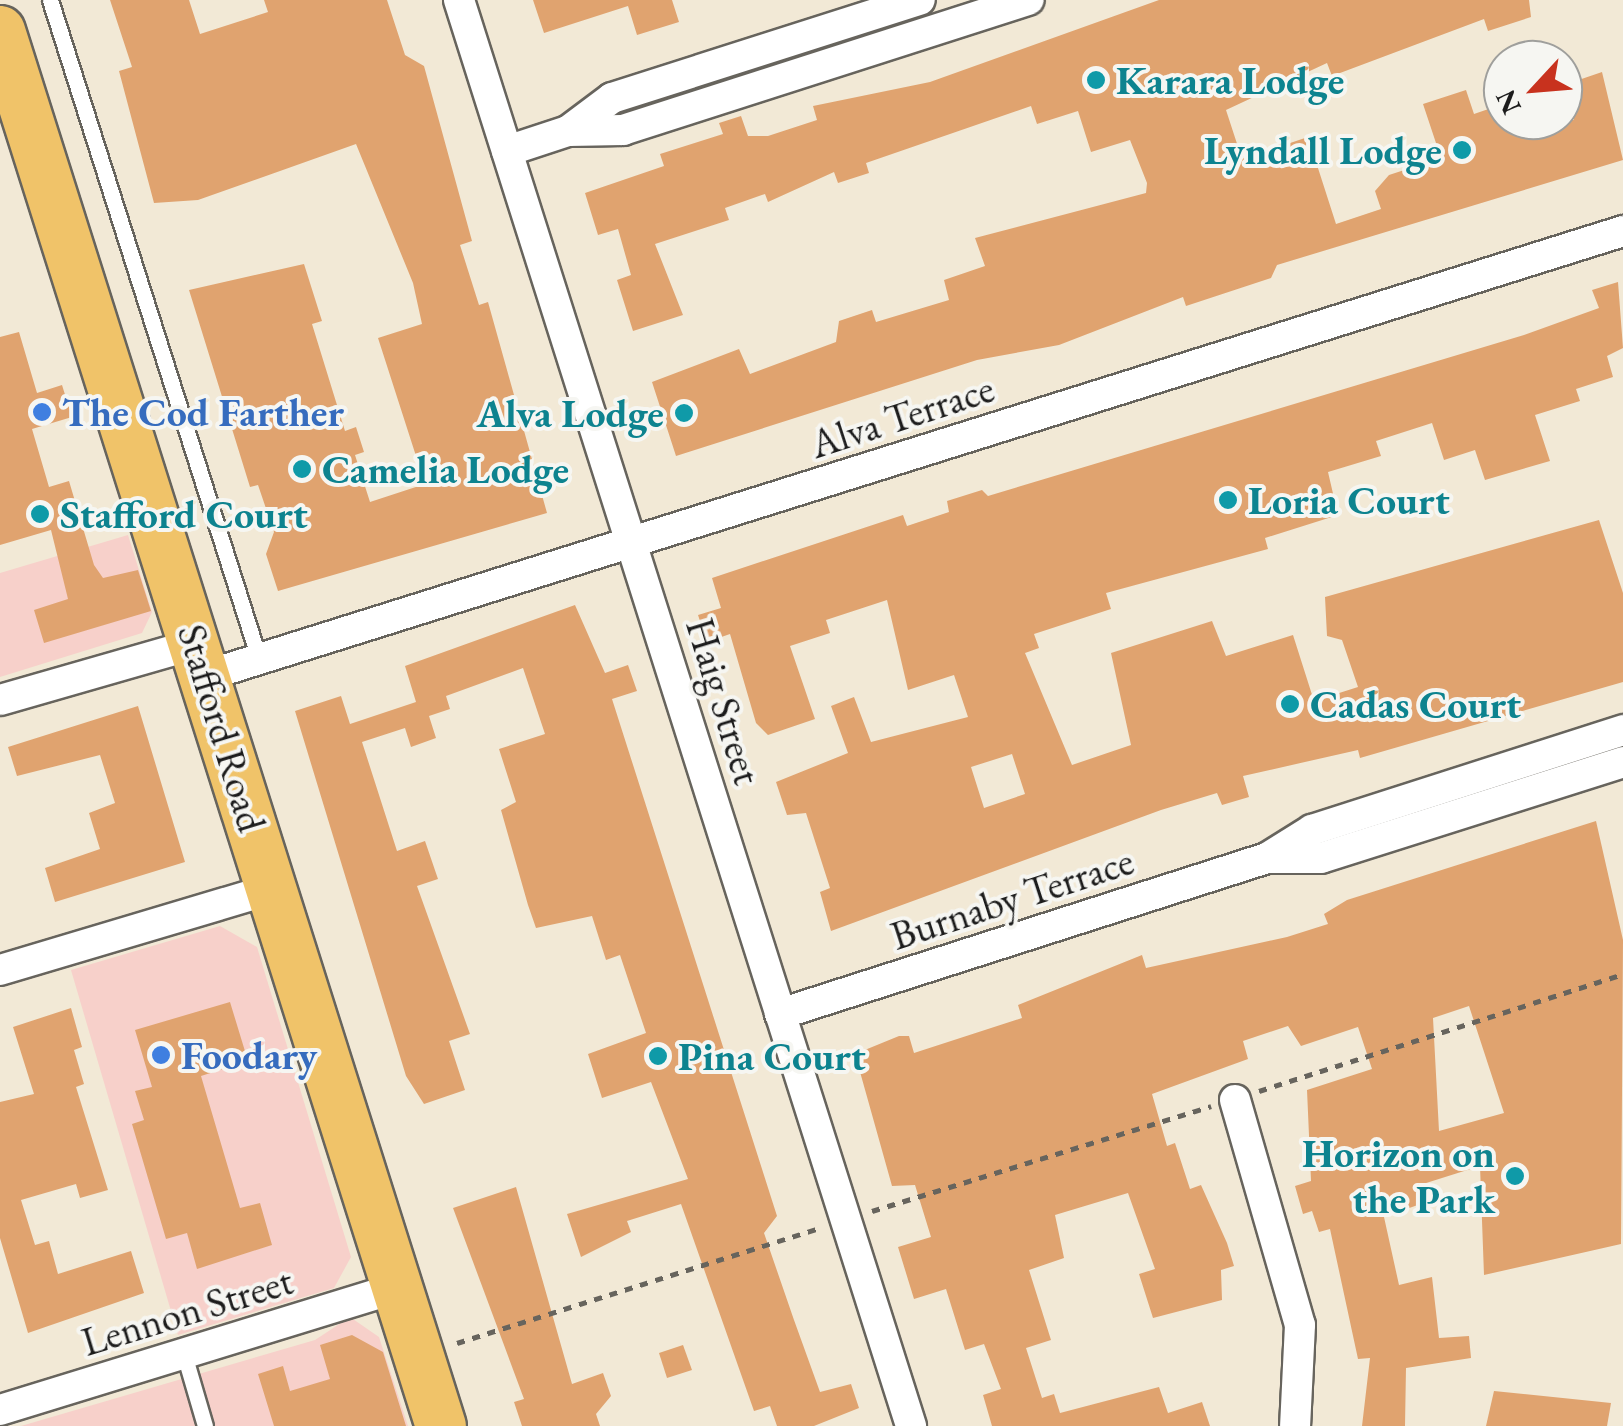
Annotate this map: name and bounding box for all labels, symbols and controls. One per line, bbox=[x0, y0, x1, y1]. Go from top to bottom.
north arrow bbox=[1483, 40, 1583, 140]
place label: Karara Lodge bbox=[1116, 56, 1344, 104]
marker: Karara Lodge bbox=[1085, 69, 1107, 91]
text: N bbox=[1487, 84, 1529, 120]
place label: Lyndall Lodge bbox=[1204, 126, 1442, 174]
marker: Lyndall Lodge bbox=[1451, 139, 1473, 161]
street label: Alva Terrace bbox=[804, 364, 1000, 468]
place label: The Cod Farther bbox=[62, 388, 344, 436]
place label: Alva Lodge bbox=[476, 389, 664, 437]
marker: The Cod Farther bbox=[31, 401, 53, 423]
marker: Alva Lodge bbox=[673, 402, 695, 424]
place label: Camelia Lodge bbox=[322, 445, 569, 493]
marker: Camelia Lodge bbox=[291, 458, 313, 480]
place label: Loria Court bbox=[1248, 476, 1450, 524]
marker: Loria Court bbox=[1217, 489, 1239, 511]
place label: Stafford Court bbox=[60, 490, 308, 538]
marker: Stafford Court bbox=[29, 503, 51, 525]
street label: Haig Street bbox=[676, 612, 772, 790]
street label: Stafford Road bbox=[168, 619, 276, 837]
place label: Cadas Court bbox=[1310, 680, 1521, 728]
marker: Cadas Court bbox=[1279, 693, 1301, 715]
street label: Burnaby Terrace bbox=[885, 836, 1139, 960]
place label: Foodary bbox=[181, 1031, 317, 1079]
place label: Pina Court bbox=[678, 1032, 866, 1080]
marker: Foodary bbox=[150, 1044, 172, 1066]
marker: Pina Court bbox=[647, 1045, 669, 1067]
place label: Horizon on the Park bbox=[1302, 1129, 1495, 1223]
marker: Horizon on the Park bbox=[1504, 1165, 1526, 1187]
street label: Lennon Street bbox=[76, 1256, 298, 1366]

